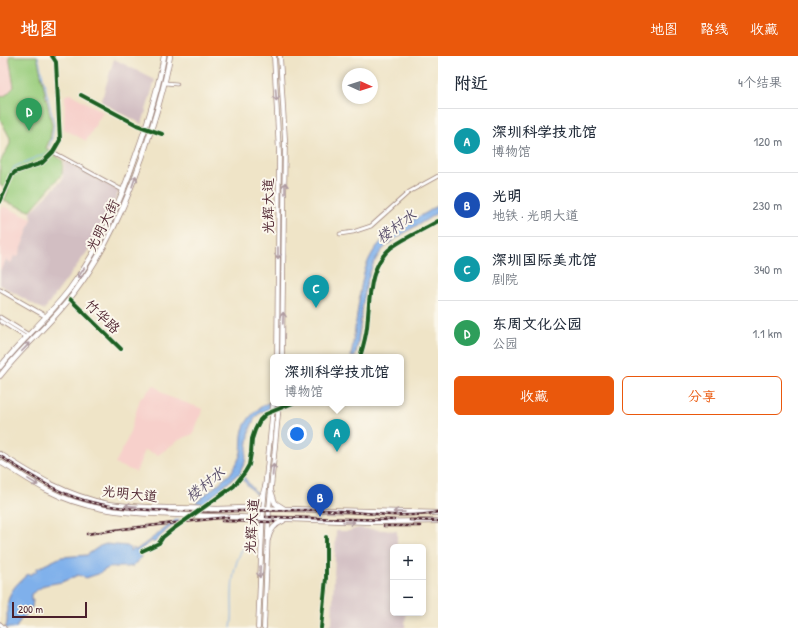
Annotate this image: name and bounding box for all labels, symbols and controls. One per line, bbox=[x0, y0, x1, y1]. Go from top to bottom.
text: 地图 bbox=[20, 15, 58, 41]
text: 地图 bbox=[650, 19, 678, 38]
text: 路线 bbox=[700, 19, 728, 38]
text: 收藏 bbox=[750, 19, 778, 38]
north arrow bbox=[342, 68, 378, 104]
text: 附近 bbox=[454, 71, 488, 94]
text: 4个结果 bbox=[738, 73, 782, 91]
one-way arrow bbox=[273, 88, 280, 101]
pin: D bbox=[16, 98, 42, 131]
text: 深圳科学技术馆 bbox=[492, 121, 597, 142]
text: A bbox=[464, 132, 470, 150]
text: 120 m bbox=[754, 132, 782, 150]
text: 博物馆 bbox=[492, 142, 531, 160]
one-way arrow bbox=[130, 176, 138, 188]
street label: 光辉大道 bbox=[258, 178, 277, 234]
one-way arrow bbox=[281, 182, 289, 195]
text: 光明 bbox=[492, 185, 522, 206]
street label: 光明大街 bbox=[81, 196, 123, 254]
text: B bbox=[464, 196, 470, 214]
text: 230 m bbox=[752, 196, 782, 214]
water label: 楼村水 bbox=[372, 204, 421, 248]
text: 地铁 · 光明大道 bbox=[492, 206, 579, 224]
one-way arrow bbox=[274, 246, 282, 259]
text: 深圳国际美术馆 bbox=[492, 249, 597, 270]
text: C bbox=[463, 260, 471, 278]
text: 340 m bbox=[754, 260, 782, 278]
one-way arrow bbox=[77, 268, 85, 279]
text: 剧院 bbox=[492, 270, 518, 288]
pin: C bbox=[303, 275, 329, 308]
street label: 竹华路 bbox=[81, 295, 125, 337]
one-way arrow bbox=[280, 312, 287, 325]
text: 东周文化公园 bbox=[492, 313, 582, 334]
text: D bbox=[464, 324, 470, 342]
text: 1.1 km bbox=[753, 324, 782, 342]
text: 公园 bbox=[492, 334, 518, 352]
one-way arrow bbox=[21, 342, 31, 352]
popup bbox=[270, 354, 404, 406]
text: 深圳科学技术馆 bbox=[284, 361, 390, 382]
button: 收藏 bbox=[454, 376, 614, 415]
button: 分享 bbox=[622, 376, 782, 415]
text: 博物馆 bbox=[284, 382, 324, 400]
pin: A bbox=[324, 419, 350, 452]
your location bbox=[287, 424, 307, 444]
water label: 楼村水 bbox=[181, 461, 230, 506]
one-way arrow bbox=[269, 464, 276, 477]
one-way arrow bbox=[27, 479, 39, 487]
street label: 光明大道 bbox=[101, 481, 159, 505]
pin: B bbox=[307, 484, 333, 517]
street label: 光辉大道 bbox=[240, 497, 262, 555]
one-way arrow bbox=[125, 503, 138, 510]
one-way arrow bbox=[393, 509, 406, 516]
one-way arrow bbox=[342, 518, 355, 526]
map controls bbox=[390, 544, 426, 616]
button: + bbox=[390, 544, 426, 580]
one-way arrow bbox=[256, 565, 264, 578]
button: − bbox=[390, 580, 426, 616]
scale bar bbox=[12, 600, 87, 619]
text: 200 m bbox=[18, 602, 43, 616]

